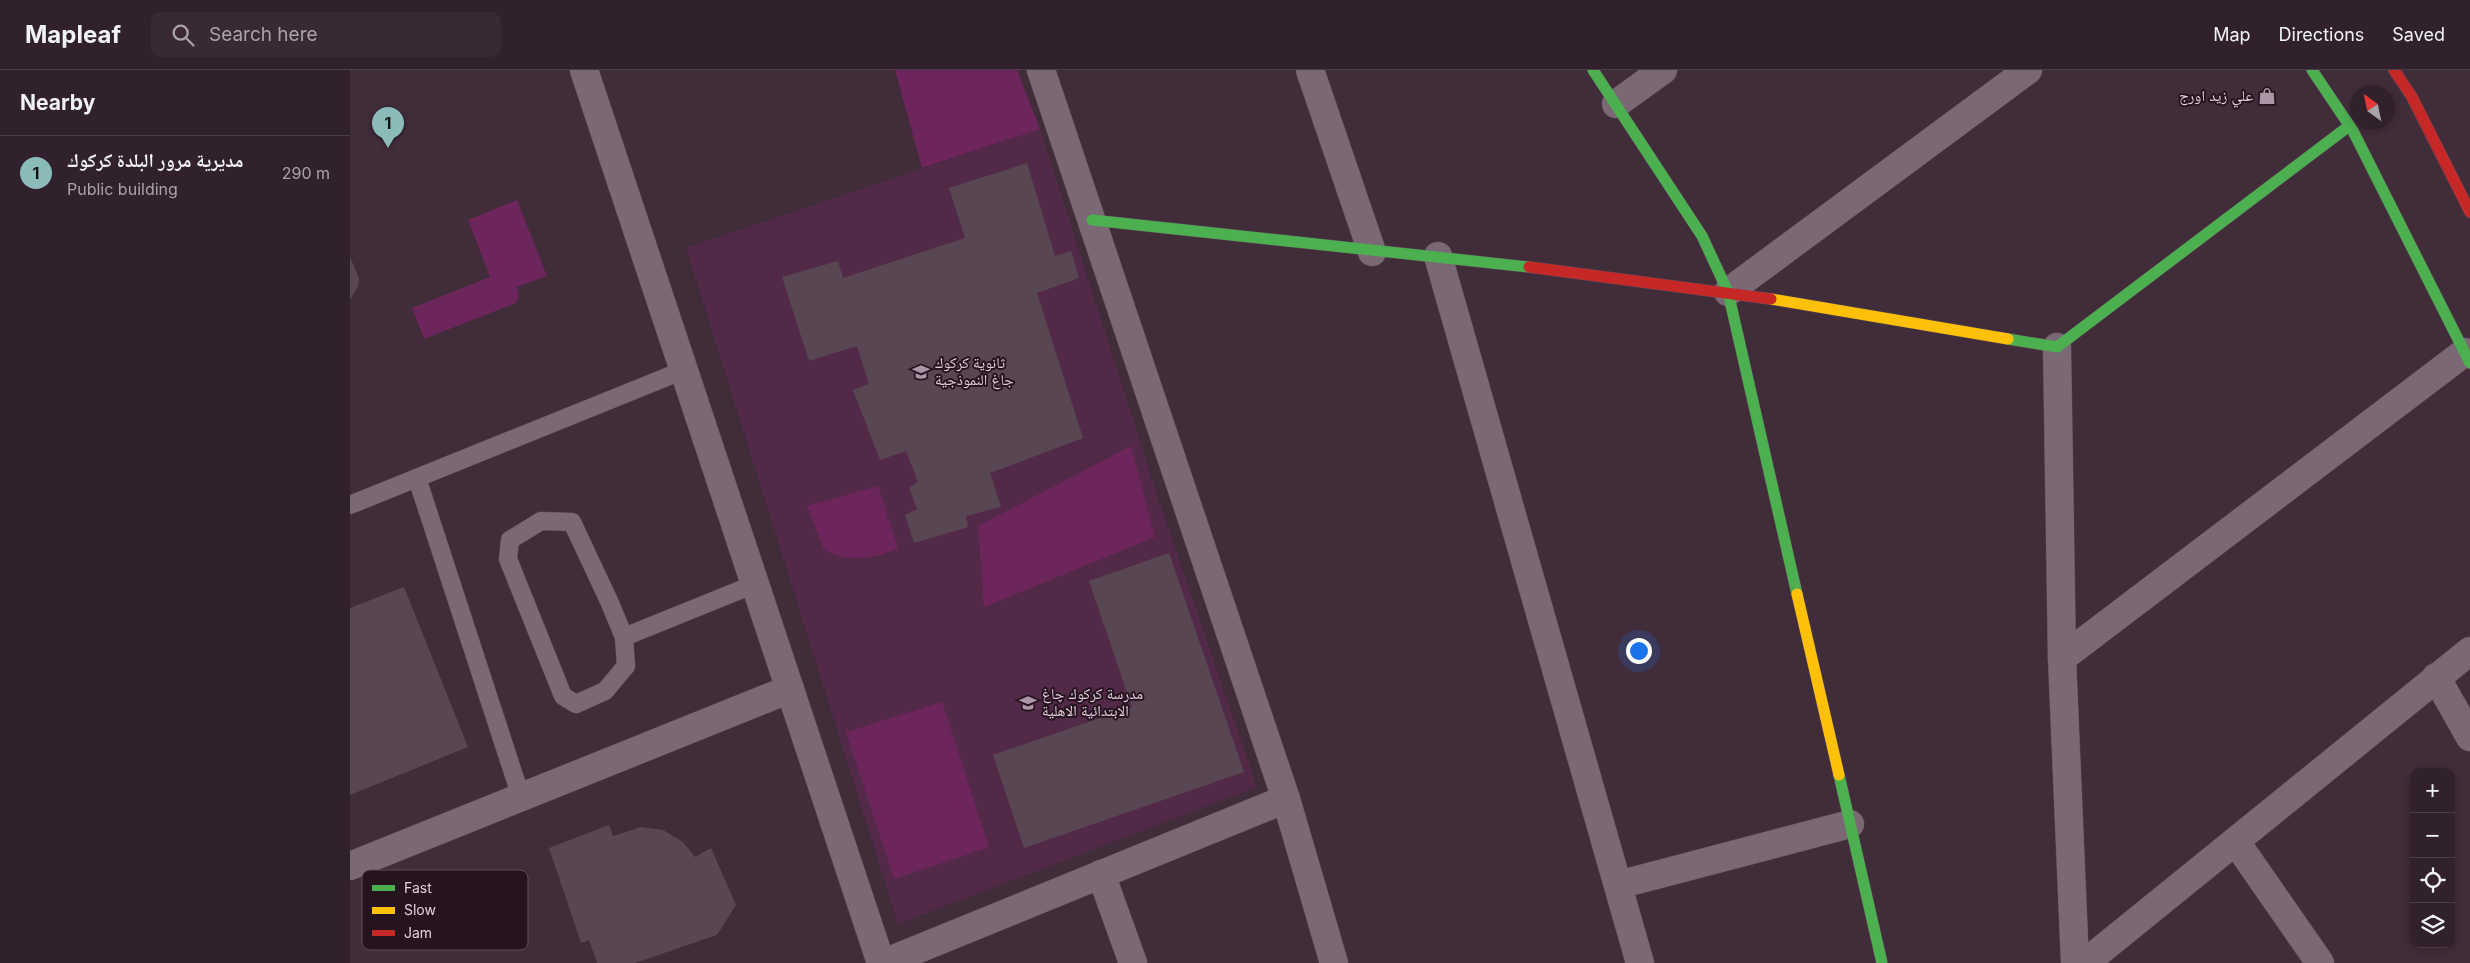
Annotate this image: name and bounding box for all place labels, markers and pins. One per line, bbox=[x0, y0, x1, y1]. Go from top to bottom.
place label: علي زيد اورج bbox=[2179, 86, 2253, 108]
shop icon: علي زيد اورج bbox=[2257, 86, 2277, 106]
pin: 1 bbox=[372, 107, 404, 148]
place label: ثانوية كركوك جاغ النموذجية bbox=[935, 353, 1014, 390]
school or university icon: ثانوية كركوك جاغ النموذجية bbox=[911, 362, 931, 382]
place label: مدرسة كركوك چاغ الابتدائية الاهلية bbox=[1042, 684, 1143, 720]
school or university icon: مدرسة كركوك چاغ الابتدائية الاهلية bbox=[1018, 693, 1038, 713]

